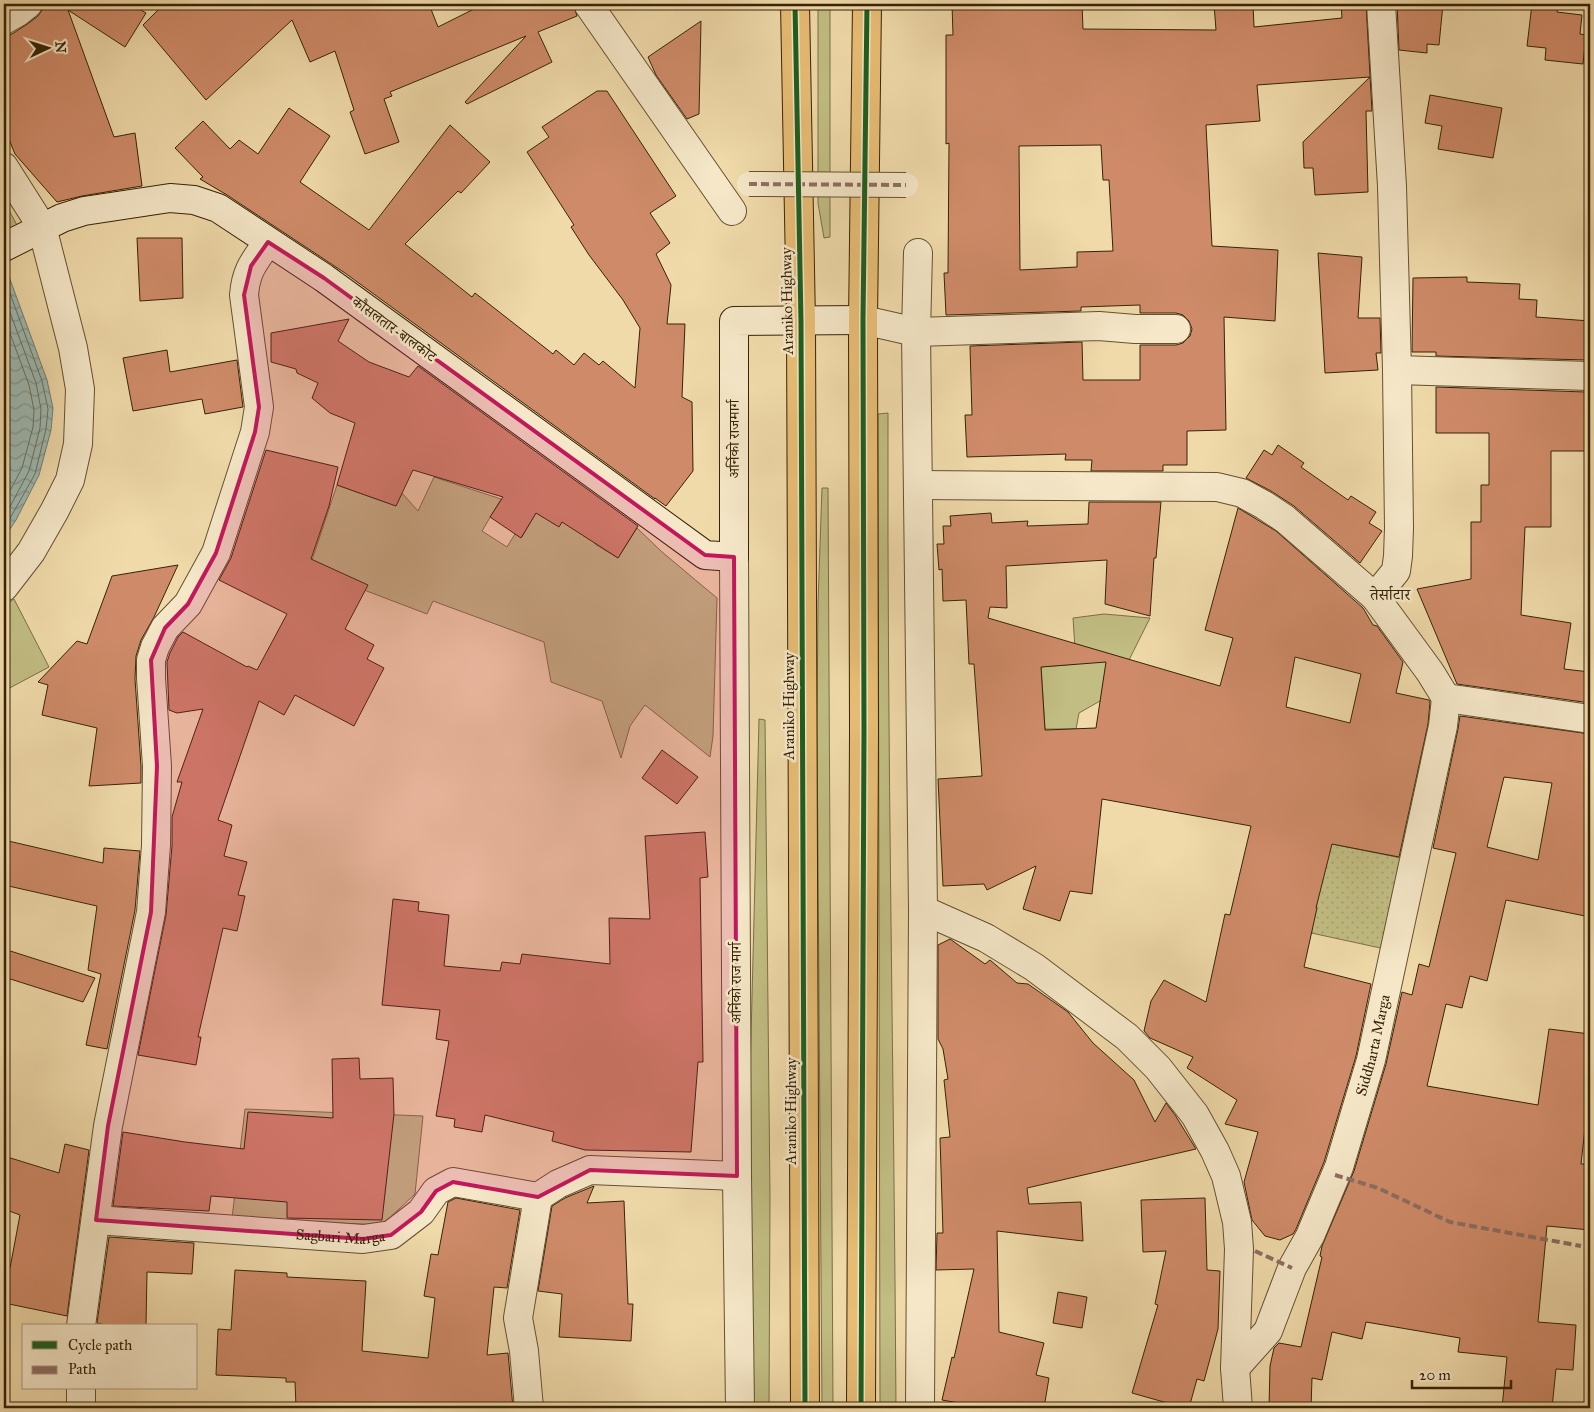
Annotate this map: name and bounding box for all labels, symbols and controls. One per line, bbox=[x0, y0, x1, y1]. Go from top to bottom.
north arrow bbox=[22, 22, 72, 72]
text: N bbox=[52, 41, 69, 54]
street label: Araniko Highway bbox=[777, 246, 797, 356]
street label: कौसलतार-बालकोट bbox=[348, 292, 441, 366]
street label: अर्निको राजमार्ग bbox=[725, 399, 743, 478]
district label: तेर्साटार bbox=[1369, 585, 1411, 604]
street label: Araniko Highway bbox=[780, 651, 798, 761]
street label: अर्निको राज मार्ग bbox=[727, 941, 745, 1024]
street label: Siddharta Marga bbox=[1352, 992, 1394, 1098]
street label: Araniko Highway bbox=[782, 1056, 800, 1166]
street label: Sagbari Marga bbox=[295, 1225, 387, 1248]
legend bbox=[22, 1324, 198, 1390]
text: Cycle path bbox=[68, 1336, 133, 1354]
scale bar bbox=[1412, 1357, 1510, 1389]
text: Path bbox=[68, 1360, 97, 1378]
text: 20 m bbox=[1419, 1366, 1451, 1384]

